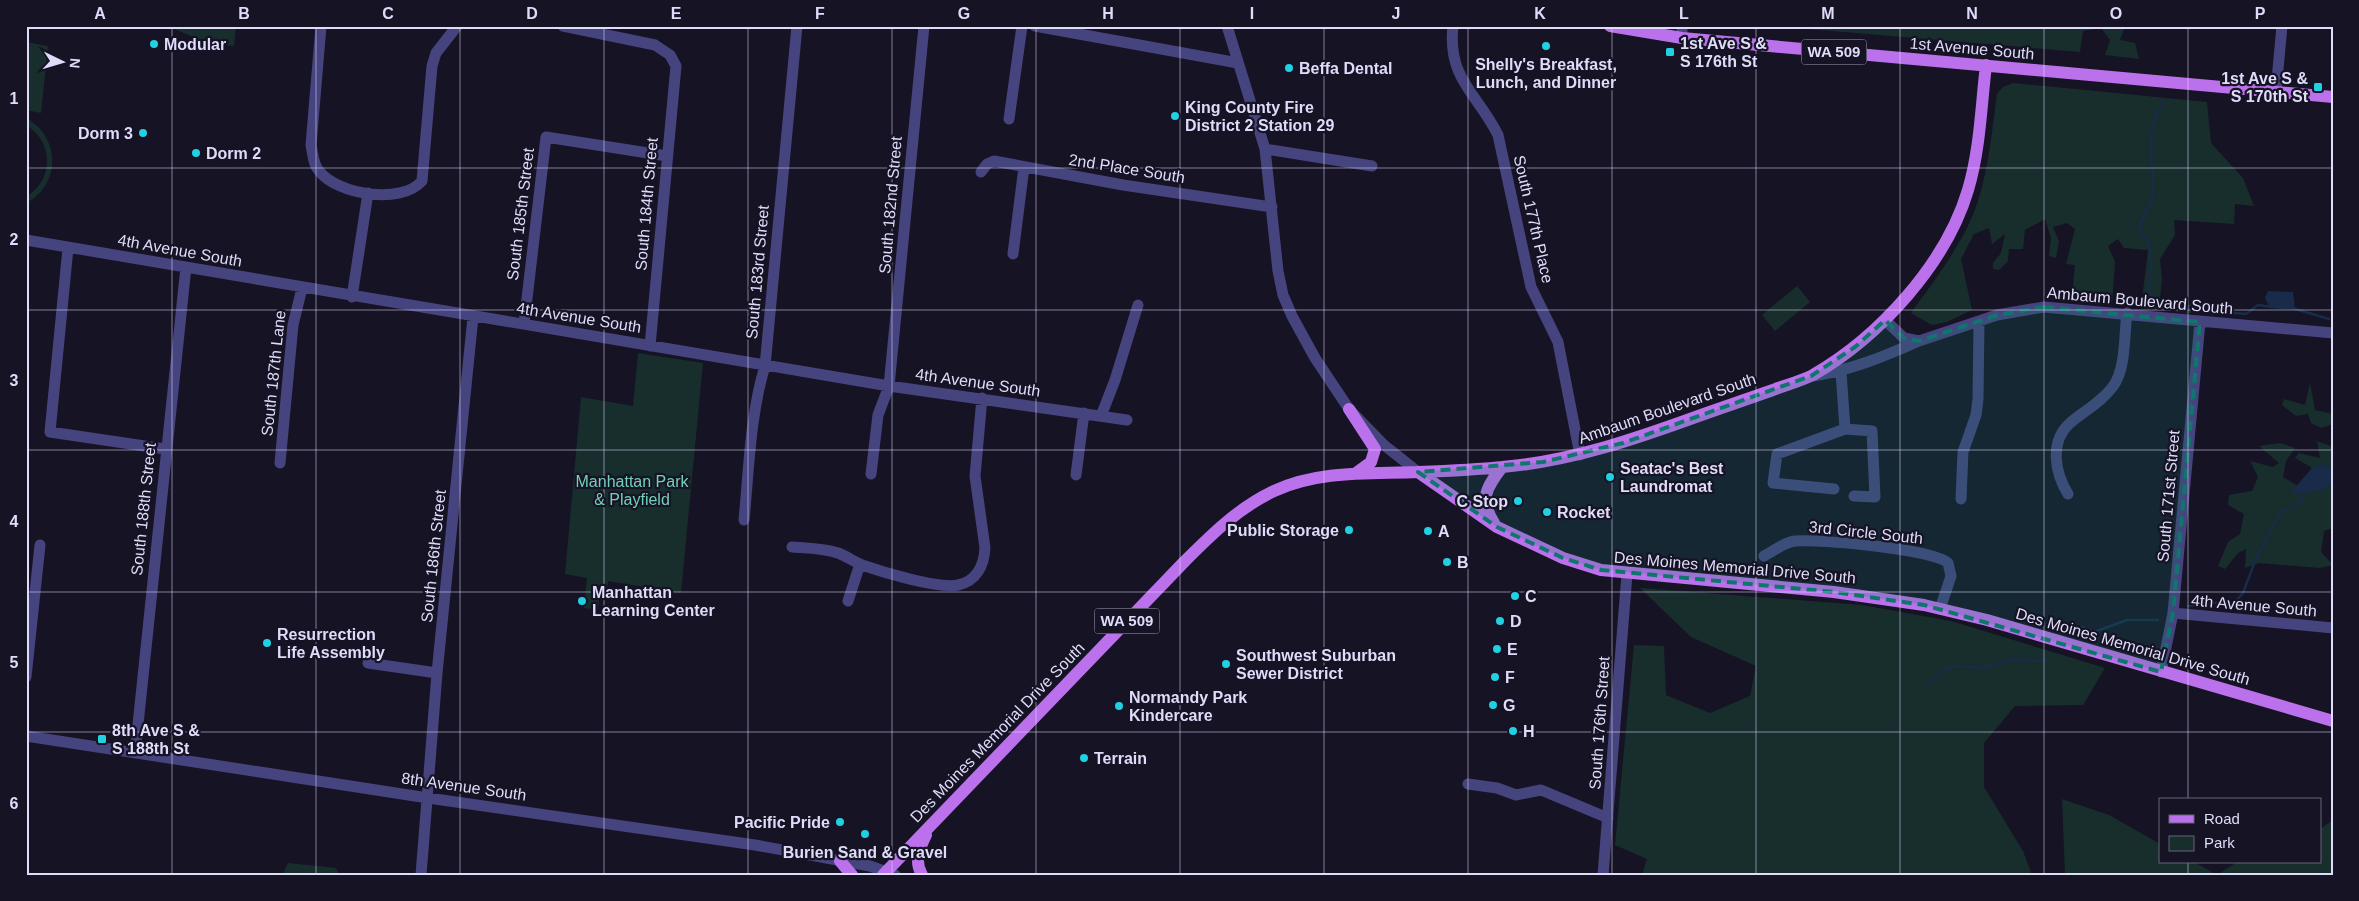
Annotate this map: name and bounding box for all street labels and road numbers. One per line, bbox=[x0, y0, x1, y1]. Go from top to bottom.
street label: 1st Avenue South bbox=[1909, 35, 2035, 62]
road number: WA 509 bbox=[1802, 40, 1866, 64]
street label: South 182nd Street bbox=[876, 135, 905, 274]
street label: South 184th Street bbox=[632, 136, 661, 271]
street label: South 185th Street bbox=[504, 146, 537, 281]
street label: 2nd Place South bbox=[1068, 151, 1186, 186]
street label: South 177th Place bbox=[1511, 153, 1557, 285]
street label: South 183rd Street bbox=[743, 204, 772, 340]
street label: 4th Avenue South bbox=[116, 231, 243, 270]
street label: Ambaum Boulevard South bbox=[2046, 284, 2234, 317]
street label: 4th Avenue South bbox=[515, 299, 642, 336]
street label: South 187th Lane bbox=[258, 309, 289, 437]
street label: 4th Avenue South bbox=[914, 365, 1042, 400]
street label: Ambaum Boulevard South bbox=[1576, 370, 1758, 447]
street label: South 171st Street bbox=[2154, 429, 2183, 563]
street label: South 188th Street bbox=[128, 441, 159, 576]
street label: South 186th Street bbox=[418, 488, 449, 623]
street label: 3rd Circle South bbox=[1808, 518, 1924, 547]
street label: Des Moines Memorial Drive South bbox=[1613, 548, 1857, 587]
street label: 4th Avenue South bbox=[2190, 592, 2317, 619]
street label: Des Moines Memorial Drive South bbox=[2014, 605, 2252, 688]
road number: WA 509 bbox=[1094, 608, 1160, 634]
street label: Des Moines Memorial Drive South bbox=[907, 639, 1088, 826]
street label: South 176th Street bbox=[1586, 655, 1613, 790]
street label: 8th Avenue South bbox=[400, 769, 528, 804]

